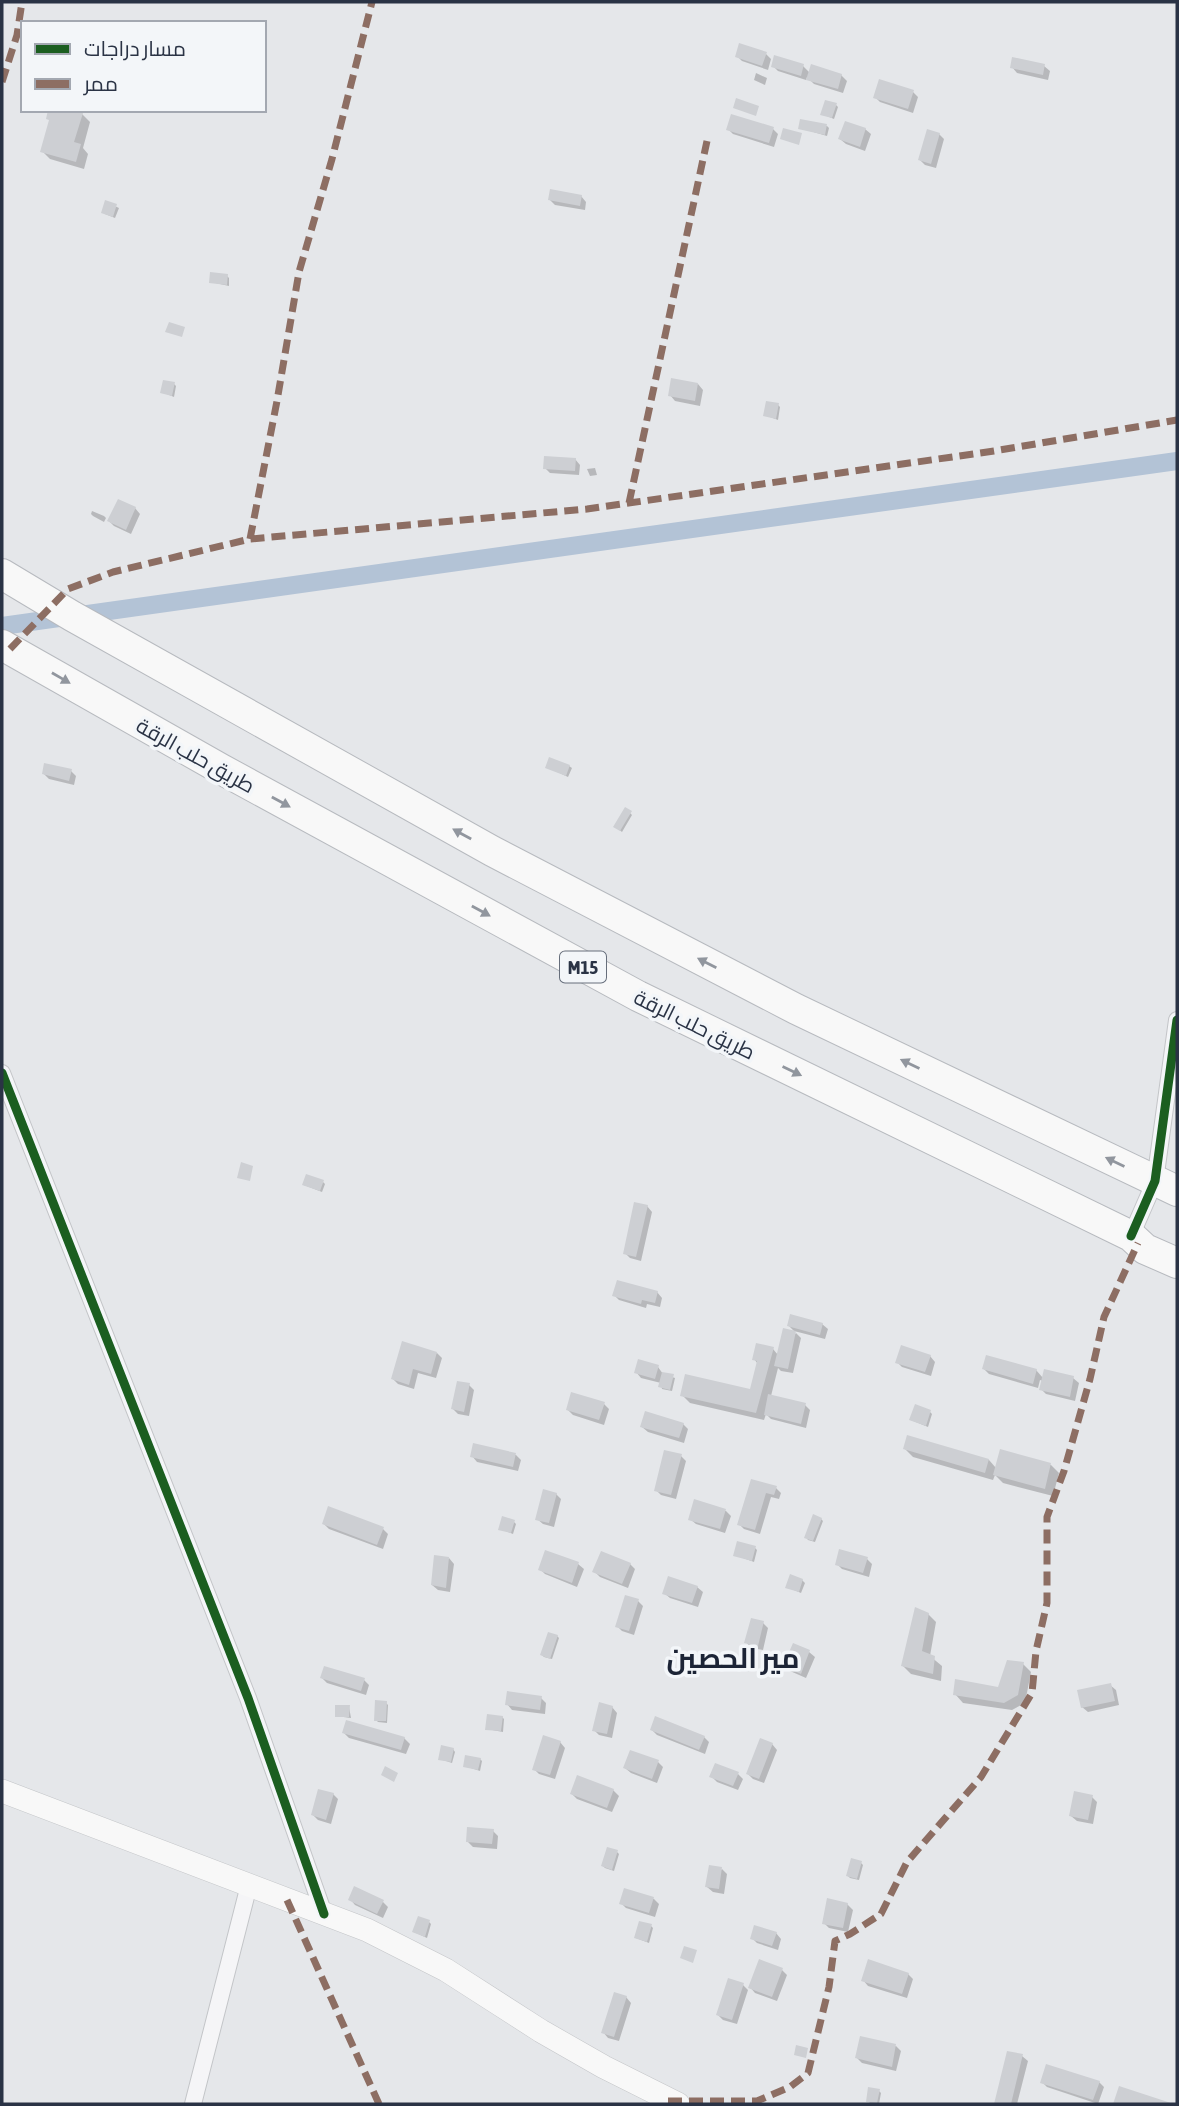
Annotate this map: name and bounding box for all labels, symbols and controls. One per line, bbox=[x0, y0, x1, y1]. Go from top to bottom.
legend bbox=[21, 21, 266, 112]
text: مسار دراجات bbox=[84, 36, 186, 61]
text: ممر bbox=[83, 71, 118, 96]
one-way arrow bbox=[51, 672, 71, 684]
street label: طريق حلب الرقة bbox=[132, 713, 259, 799]
one-way arrow bbox=[271, 796, 291, 808]
one-way arrow bbox=[452, 828, 471, 840]
one-way arrow bbox=[471, 904, 491, 916]
road number: M15 bbox=[560, 951, 606, 982]
one-way arrow bbox=[696, 957, 716, 969]
street label: طريق حلب الرقة bbox=[630, 984, 759, 1065]
one-way arrow bbox=[900, 1058, 920, 1070]
one-way arrow bbox=[782, 1065, 802, 1077]
one-way arrow bbox=[1105, 1157, 1125, 1168]
district label: مير الحصين bbox=[666, 1642, 800, 1675]

